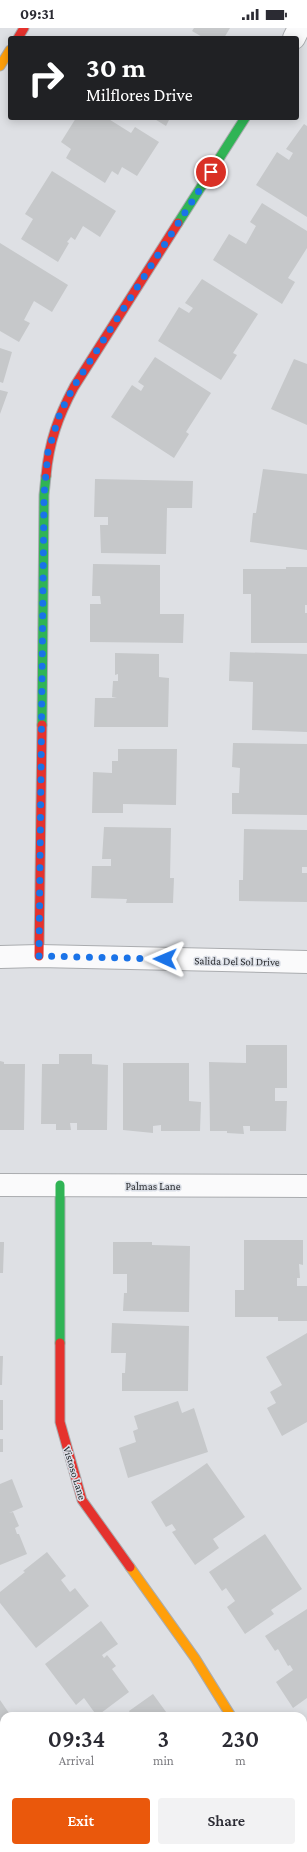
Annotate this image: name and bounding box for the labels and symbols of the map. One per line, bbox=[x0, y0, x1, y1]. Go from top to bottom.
pin bbox=[194, 155, 228, 189]
position arrow bbox=[144, 938, 186, 980]
street label: Salida Del Sol Drive bbox=[194, 954, 280, 968]
street label: Palmas Lane bbox=[126, 1180, 181, 1192]
street label: Vistoso Lane bbox=[61, 1445, 89, 1501]

